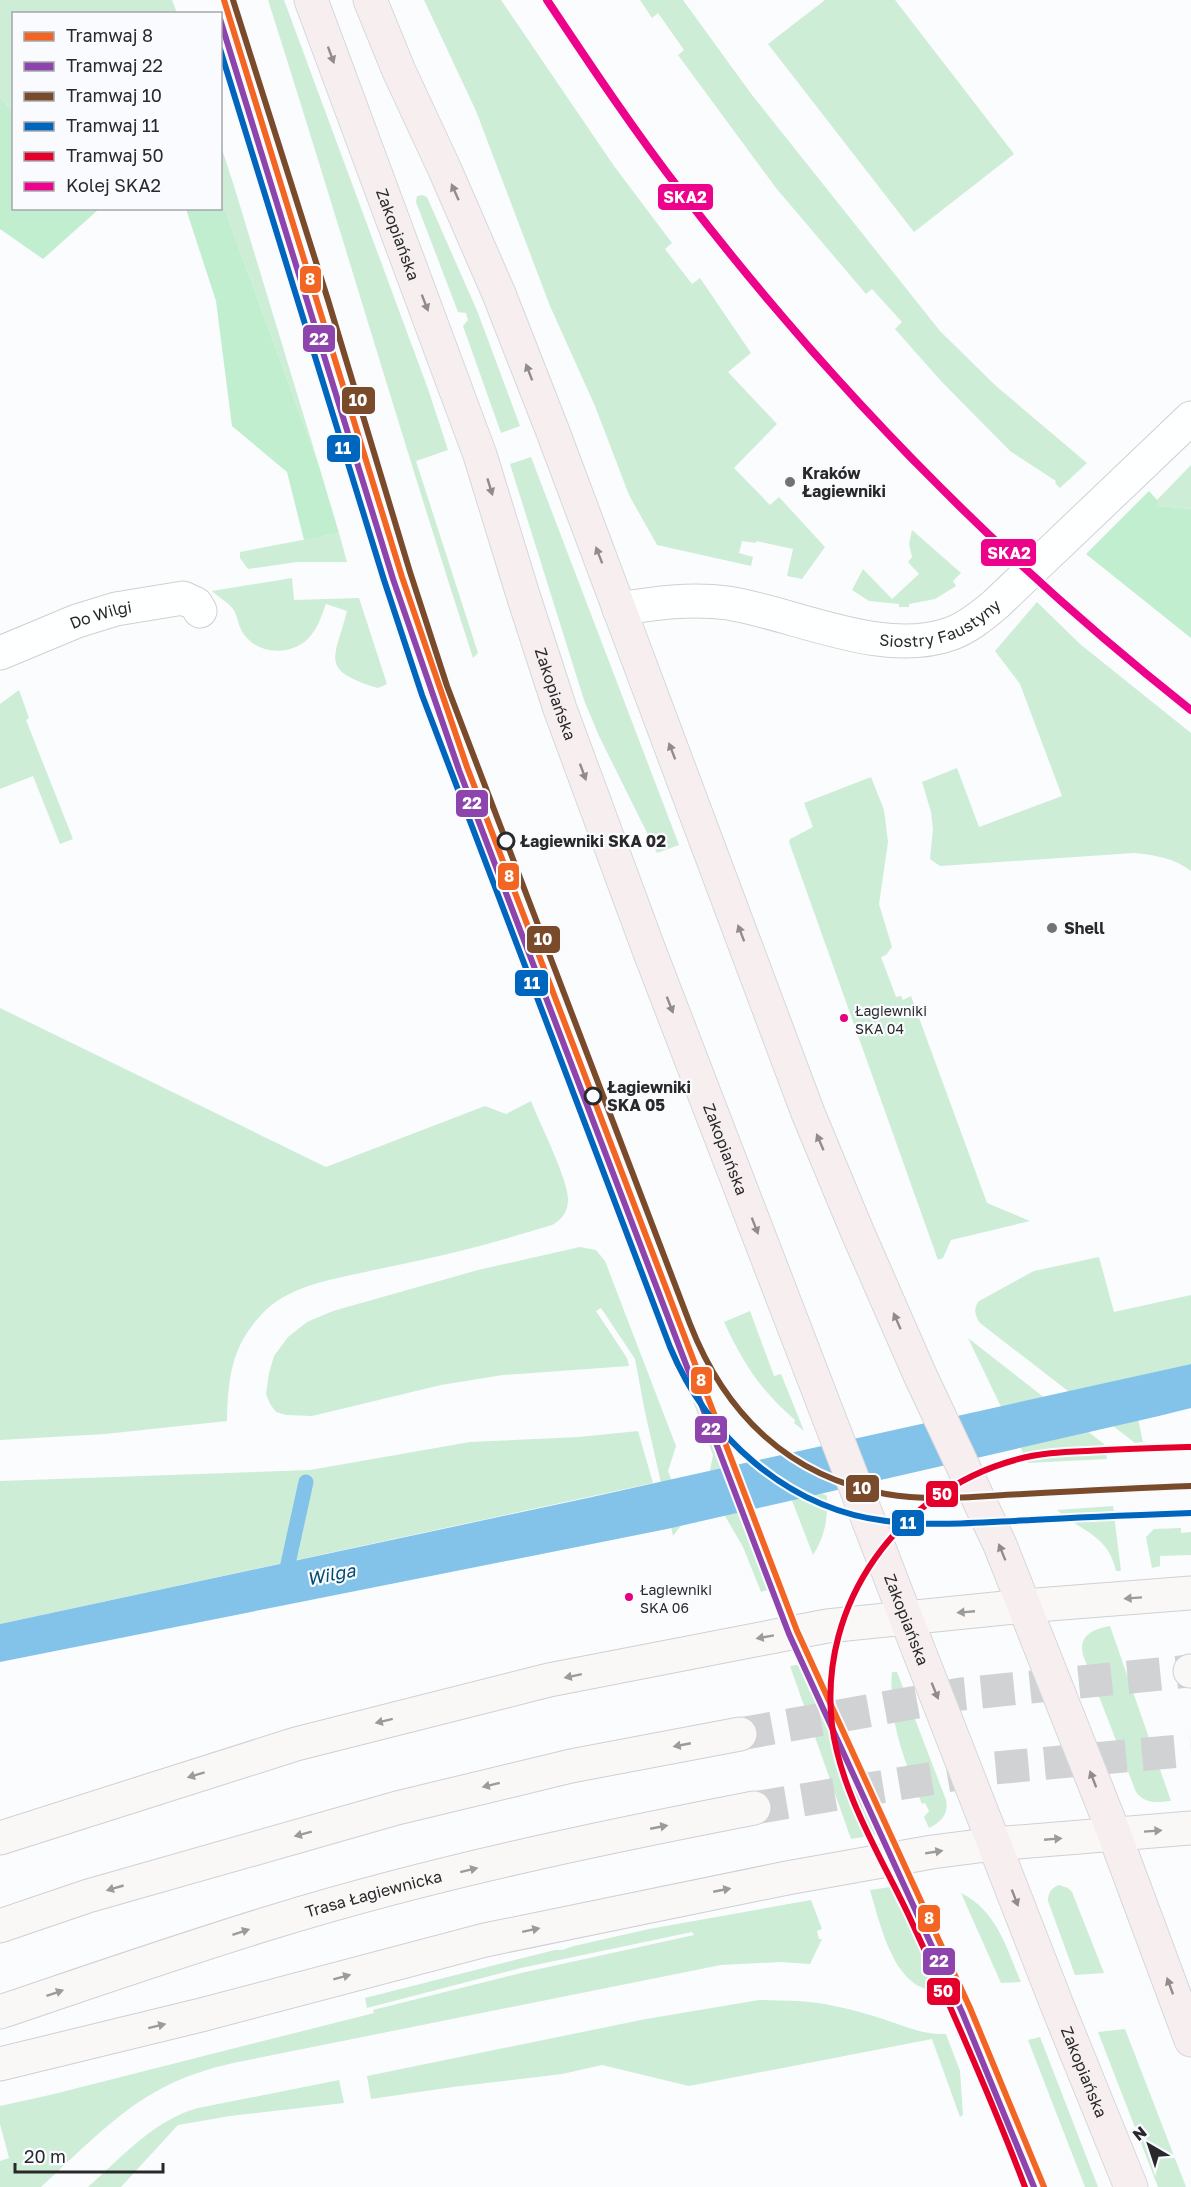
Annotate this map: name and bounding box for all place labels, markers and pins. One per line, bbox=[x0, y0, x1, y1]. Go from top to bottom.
place label: Kraków Łagiewniki bbox=[802, 463, 886, 501]
marker: Kraków Łagiewniki bbox=[783, 475, 797, 489]
place label: Łagiewniki SKA 02 bbox=[520, 831, 666, 851]
marker: Łagiewniki SKA 02 bbox=[497, 832, 515, 850]
place label: Shell bbox=[1064, 918, 1105, 938]
marker: Shell bbox=[1045, 921, 1059, 935]
place label: Łagiewniki SKA 04 bbox=[855, 1002, 927, 1037]
marker: Łagiewniki SKA 04 bbox=[838, 1012, 850, 1024]
place label: Łagiewniki SKA 05 bbox=[607, 1077, 691, 1115]
marker: Łagiewniki SKA 05 bbox=[584, 1087, 602, 1105]
place label: Łagiewniki SKA 06 bbox=[640, 1581, 712, 1616]
marker: Łagiewniki SKA 06 bbox=[623, 1591, 635, 1603]

